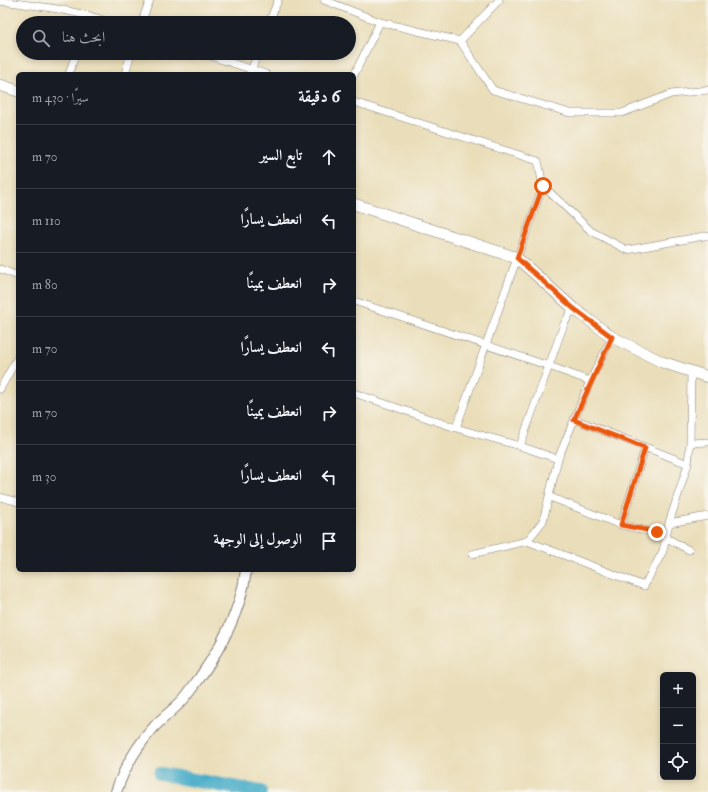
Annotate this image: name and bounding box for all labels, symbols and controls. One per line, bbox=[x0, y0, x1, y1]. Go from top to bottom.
search box bbox=[16, 16, 356, 60]
icon: search bbox=[30, 27, 52, 49]
text: ابحث هنا bbox=[62, 28, 105, 47]
text: 6 دقيقة bbox=[298, 86, 340, 107]
text: سيرًا · 430 m bbox=[32, 90, 89, 106]
text: تابع السير bbox=[260, 146, 302, 165]
icon: ahead bbox=[318, 146, 340, 168]
text: 70 m bbox=[32, 149, 57, 165]
route start bbox=[534, 177, 552, 195]
text: انعطف يسارًا bbox=[241, 210, 302, 229]
icon: left bbox=[318, 210, 340, 232]
text: 110 m bbox=[32, 213, 61, 229]
text: انعطف يمينًا bbox=[247, 274, 302, 293]
icon: right bbox=[318, 274, 340, 296]
text: 80 m bbox=[32, 277, 58, 293]
text: انعطف يسارًا bbox=[241, 338, 302, 357]
icon: left bbox=[318, 338, 340, 360]
text: 70 m bbox=[32, 341, 57, 357]
text: انعطف يمينًا bbox=[247, 402, 302, 421]
icon: right bbox=[318, 402, 340, 424]
text: 70 m bbox=[32, 405, 57, 421]
text: انعطف يسارًا bbox=[241, 466, 302, 485]
icon: left bbox=[318, 466, 340, 488]
text: 30 m bbox=[32, 469, 57, 485]
route end bbox=[648, 523, 666, 541]
text: الوصول إلى الوجهة bbox=[214, 530, 302, 549]
icon: arrive bbox=[318, 530, 340, 552]
map controls bbox=[660, 672, 696, 780]
button: + bbox=[660, 672, 696, 708]
button: − bbox=[660, 708, 696, 744]
button: locate bbox=[660, 744, 696, 780]

